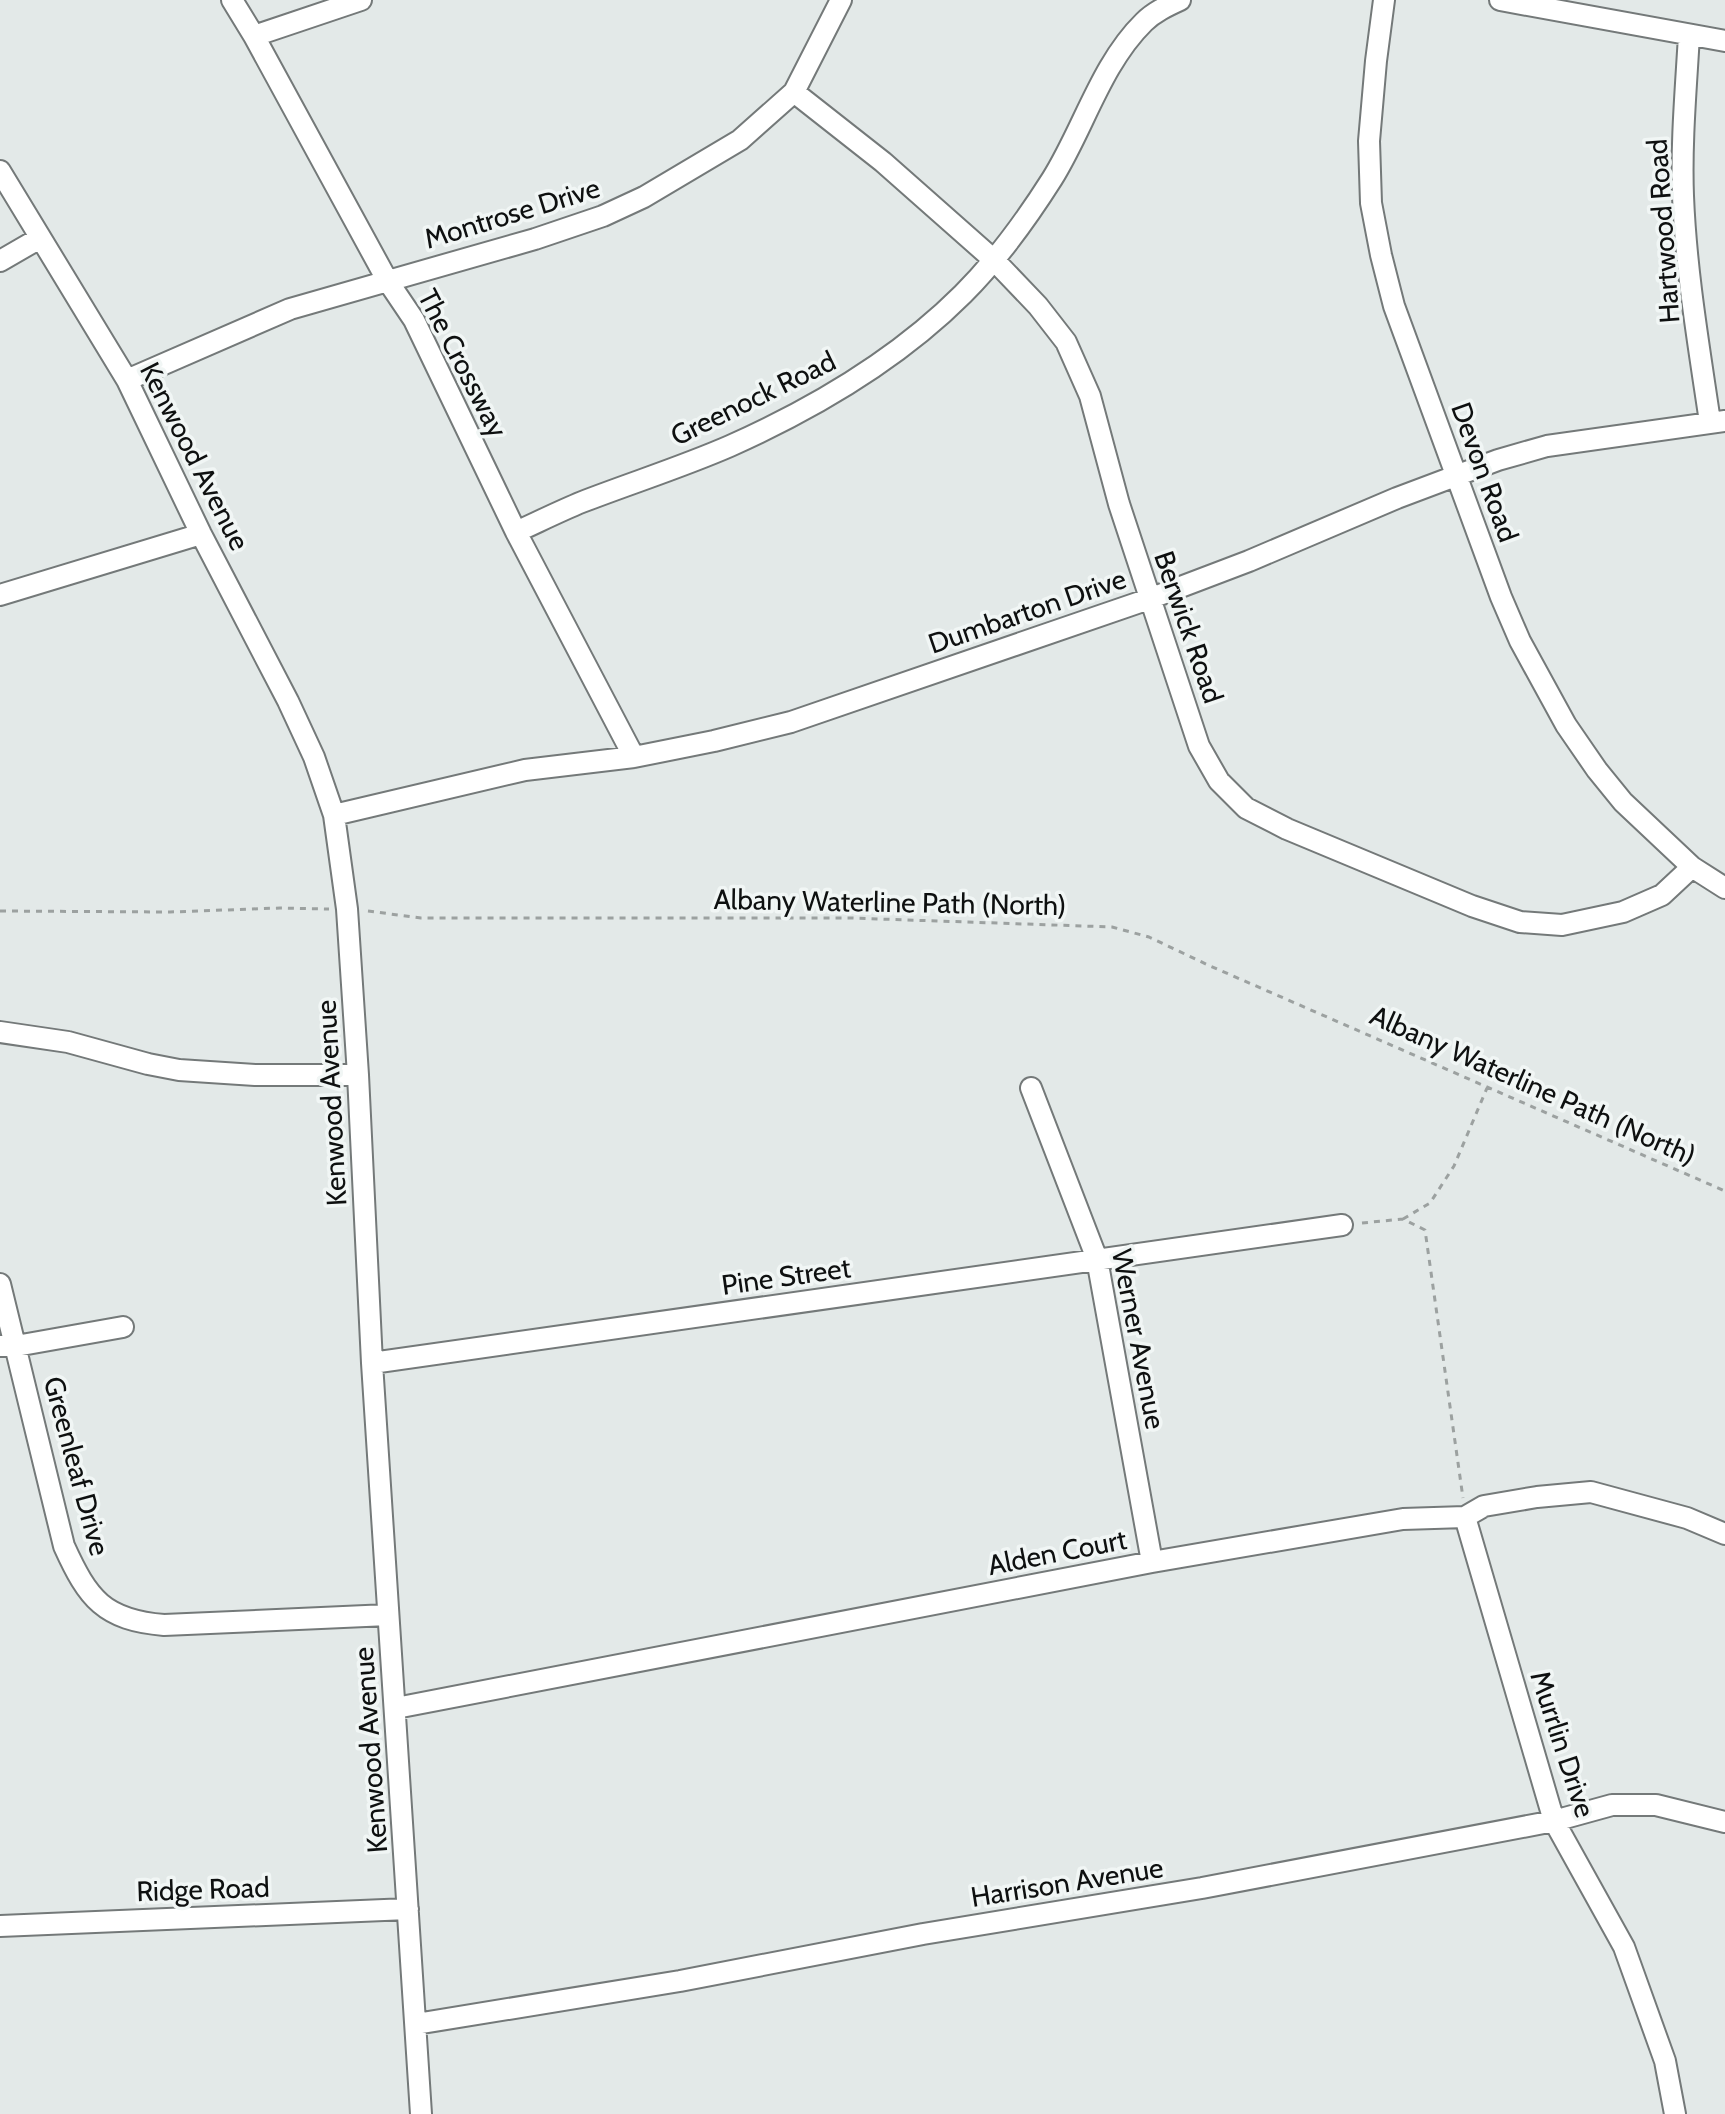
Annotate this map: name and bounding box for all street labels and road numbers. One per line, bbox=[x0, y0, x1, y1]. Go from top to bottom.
street label: Hartwood Road bbox=[1640, 138, 1686, 324]
street label: Montrose Drive bbox=[420, 170, 604, 256]
street label: The Crossway bbox=[411, 283, 515, 443]
street label: Greenock Road bbox=[665, 343, 841, 453]
street label: Kenwood Avenue bbox=[133, 356, 257, 556]
street label: Devon Road bbox=[1444, 398, 1526, 546]
street label: Berwick Road bbox=[1147, 547, 1231, 707]
street label: Dumbarton Drive bbox=[924, 561, 1130, 661]
street label: Albany Waterline Path (North) bbox=[713, 882, 1067, 922]
street label: Albany Waterline Path (North) bbox=[1365, 998, 1701, 1172]
street label: Kenwood Avenue bbox=[309, 999, 353, 1207]
street label: Werner Avenue bbox=[1105, 1246, 1173, 1432]
street label: Pine Street bbox=[719, 1250, 853, 1302]
street label: Greenleaf Drive bbox=[37, 1373, 117, 1559]
street label: Alden Court bbox=[985, 1522, 1129, 1582]
street label: Kenwood Avenue bbox=[346, 1646, 394, 1854]
street label: Murrlin Drive bbox=[1523, 1666, 1603, 1822]
street label: Harrison Avenue bbox=[968, 1850, 1166, 1914]
street label: Ridge Road bbox=[136, 1870, 270, 1908]

